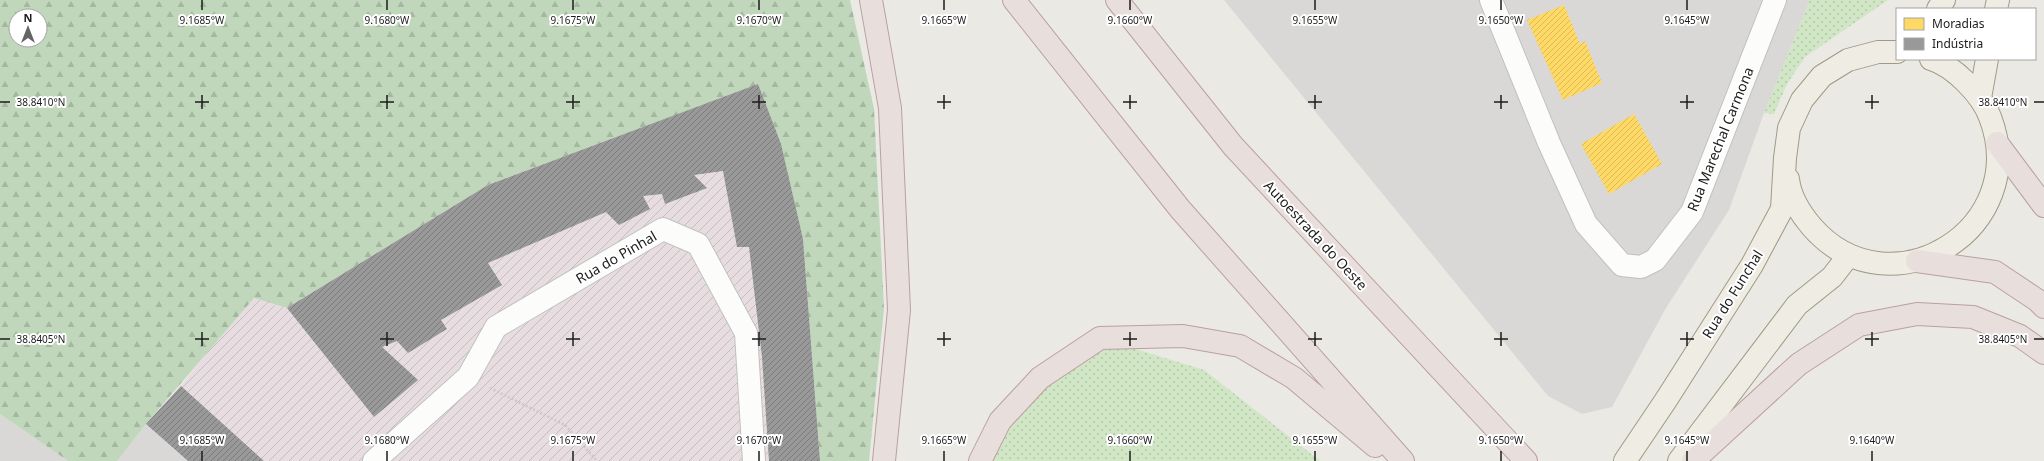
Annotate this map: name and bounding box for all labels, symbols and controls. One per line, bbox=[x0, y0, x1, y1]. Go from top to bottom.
north arrow bbox=[8, 8, 48, 48]
legend bbox=[1896, 8, 2036, 60]
text: N bbox=[24, 10, 32, 25]
text: 9.1685°W bbox=[180, 13, 225, 27]
text: 9.1680°W bbox=[365, 13, 410, 27]
text: 9.1675°W bbox=[551, 13, 596, 27]
text: 9.1670°W bbox=[737, 13, 782, 27]
text: 9.1665°W bbox=[922, 13, 967, 27]
text: 9.1660°W bbox=[1108, 13, 1153, 27]
text: 9.1655°W bbox=[1293, 13, 1338, 27]
text: 9.1650°W bbox=[1479, 13, 1524, 27]
text: 9.1645°W bbox=[1665, 13, 1710, 27]
text: Moradias bbox=[1932, 15, 1985, 32]
text: Indústria bbox=[1932, 35, 1983, 52]
street label: Rua Marechal Carmona bbox=[1682, 64, 1758, 214]
text: 38.8410°N bbox=[17, 95, 65, 109]
text: 38.8410°N bbox=[1979, 95, 2027, 109]
street label: Autoestrada do Oeste bbox=[1260, 176, 1372, 294]
street label: Rua do Pinhal bbox=[572, 226, 660, 288]
street label: Rua do Funchal bbox=[1697, 246, 1767, 342]
text: 38.8405°N bbox=[17, 332, 65, 346]
text: 38.8405°N bbox=[1979, 332, 2027, 346]
text: 9.1685°W bbox=[180, 433, 225, 447]
text: 9.1680°W bbox=[365, 433, 410, 447]
text: 9.1675°W bbox=[551, 433, 596, 447]
text: 9.1670°W bbox=[737, 433, 782, 447]
text: 9.1665°W bbox=[922, 433, 967, 447]
text: 9.1660°W bbox=[1108, 433, 1153, 447]
text: 9.1655°W bbox=[1293, 433, 1338, 447]
text: 9.1650°W bbox=[1479, 433, 1524, 447]
text: 9.1645°W bbox=[1665, 433, 1710, 447]
text: 9.1640°W bbox=[1850, 433, 1895, 447]

